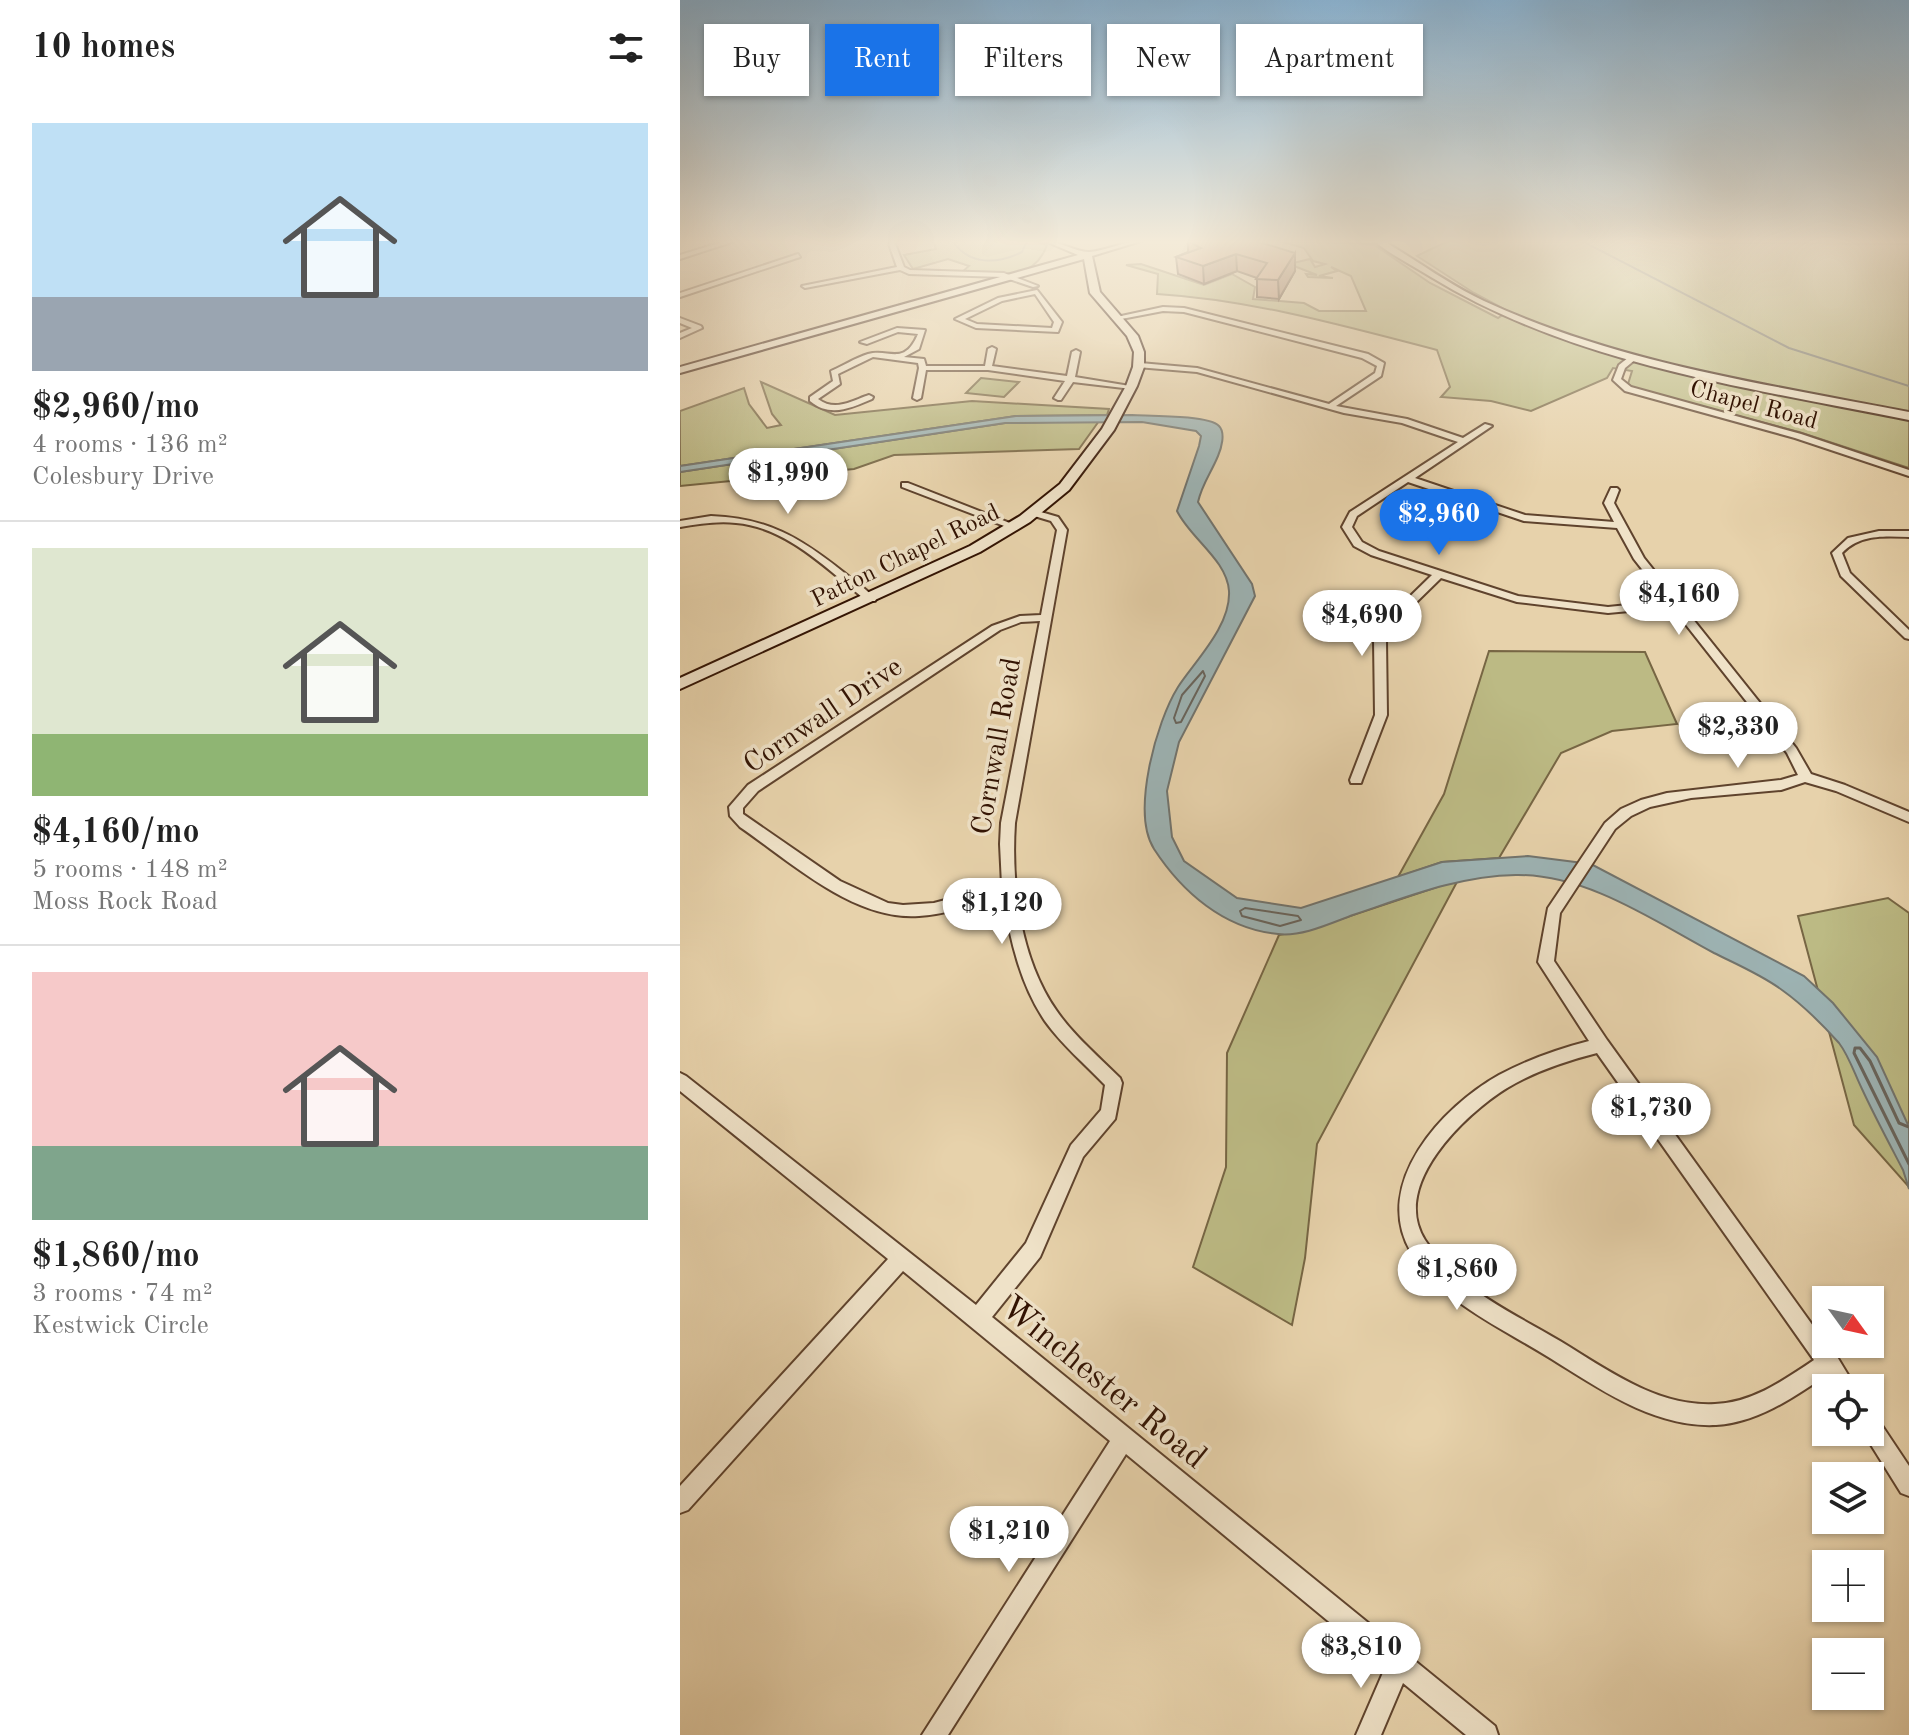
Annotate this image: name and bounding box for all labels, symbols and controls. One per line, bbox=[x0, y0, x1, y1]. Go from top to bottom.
chip: Buy bbox=[704, 24, 809, 96]
chip: Rent bbox=[825, 24, 939, 96]
chip: Filters bbox=[955, 24, 1091, 96]
chip: New bbox=[1107, 24, 1220, 96]
chip: Apartment bbox=[1236, 24, 1423, 96]
icon: filters bbox=[604, 26, 648, 70]
text: 10 homes bbox=[32, 31, 175, 65]
icon: home bbox=[268, 175, 412, 319]
street label: Chapel Road bbox=[1687, 377, 1820, 434]
text: $2,960/mo bbox=[32, 391, 200, 425]
text: 4 rooms · 136 m² bbox=[32, 432, 228, 458]
pin: $1,990 bbox=[723, 448, 853, 516]
text: $1,990 bbox=[747, 461, 829, 487]
text: Colesbury Drive bbox=[32, 464, 214, 490]
pin: $2,960 bbox=[1374, 489, 1504, 557]
street label: Patton Chapel Road bbox=[808, 501, 1004, 613]
text: $2,960 bbox=[1398, 502, 1480, 528]
pin: $4,160 bbox=[1614, 569, 1744, 637]
text: $4,160 bbox=[1638, 582, 1720, 608]
pin: $4,690 bbox=[1297, 590, 1427, 658]
icon: home bbox=[268, 600, 412, 744]
text: $4,690 bbox=[1321, 603, 1403, 629]
street label: Cornwall Drive bbox=[740, 653, 908, 780]
street label: Cornwall Road bbox=[969, 656, 1027, 837]
pin: $2,330 bbox=[1673, 702, 1803, 770]
text: $2,330 bbox=[1697, 715, 1779, 741]
text: $4,160/mo bbox=[32, 816, 200, 850]
text: 5 rooms · 148 m² bbox=[32, 857, 228, 883]
pin: $1,120 bbox=[937, 878, 1067, 946]
text: Moss Rock Road bbox=[32, 889, 218, 915]
text: $1,120 bbox=[961, 891, 1043, 917]
icon: home bbox=[268, 1024, 412, 1168]
pin: $1,730 bbox=[1586, 1083, 1716, 1151]
text: $1,730 bbox=[1610, 1096, 1692, 1122]
text: $1,860/mo bbox=[32, 1240, 200, 1274]
pin: $1,860 bbox=[1392, 1244, 1522, 1312]
text: $1,860 bbox=[1416, 1257, 1498, 1283]
text: 3 rooms · 74 m² bbox=[32, 1281, 213, 1307]
north arrow bbox=[1812, 1286, 1884, 1358]
map controls bbox=[1812, 1286, 1884, 1710]
street label: Winchester Road bbox=[994, 1291, 1212, 1476]
text: Kestwick Circle bbox=[32, 1313, 209, 1339]
button: locate bbox=[1812, 1374, 1884, 1446]
button: layers bbox=[1812, 1462, 1884, 1534]
pin: $1,210 bbox=[944, 1506, 1074, 1574]
text: $1,210 bbox=[968, 1519, 1050, 1545]
button: + bbox=[1812, 1550, 1884, 1622]
pin: $3,810 bbox=[1296, 1622, 1426, 1690]
text: $3,810 bbox=[1320, 1635, 1402, 1661]
button: − bbox=[1812, 1638, 1884, 1710]

